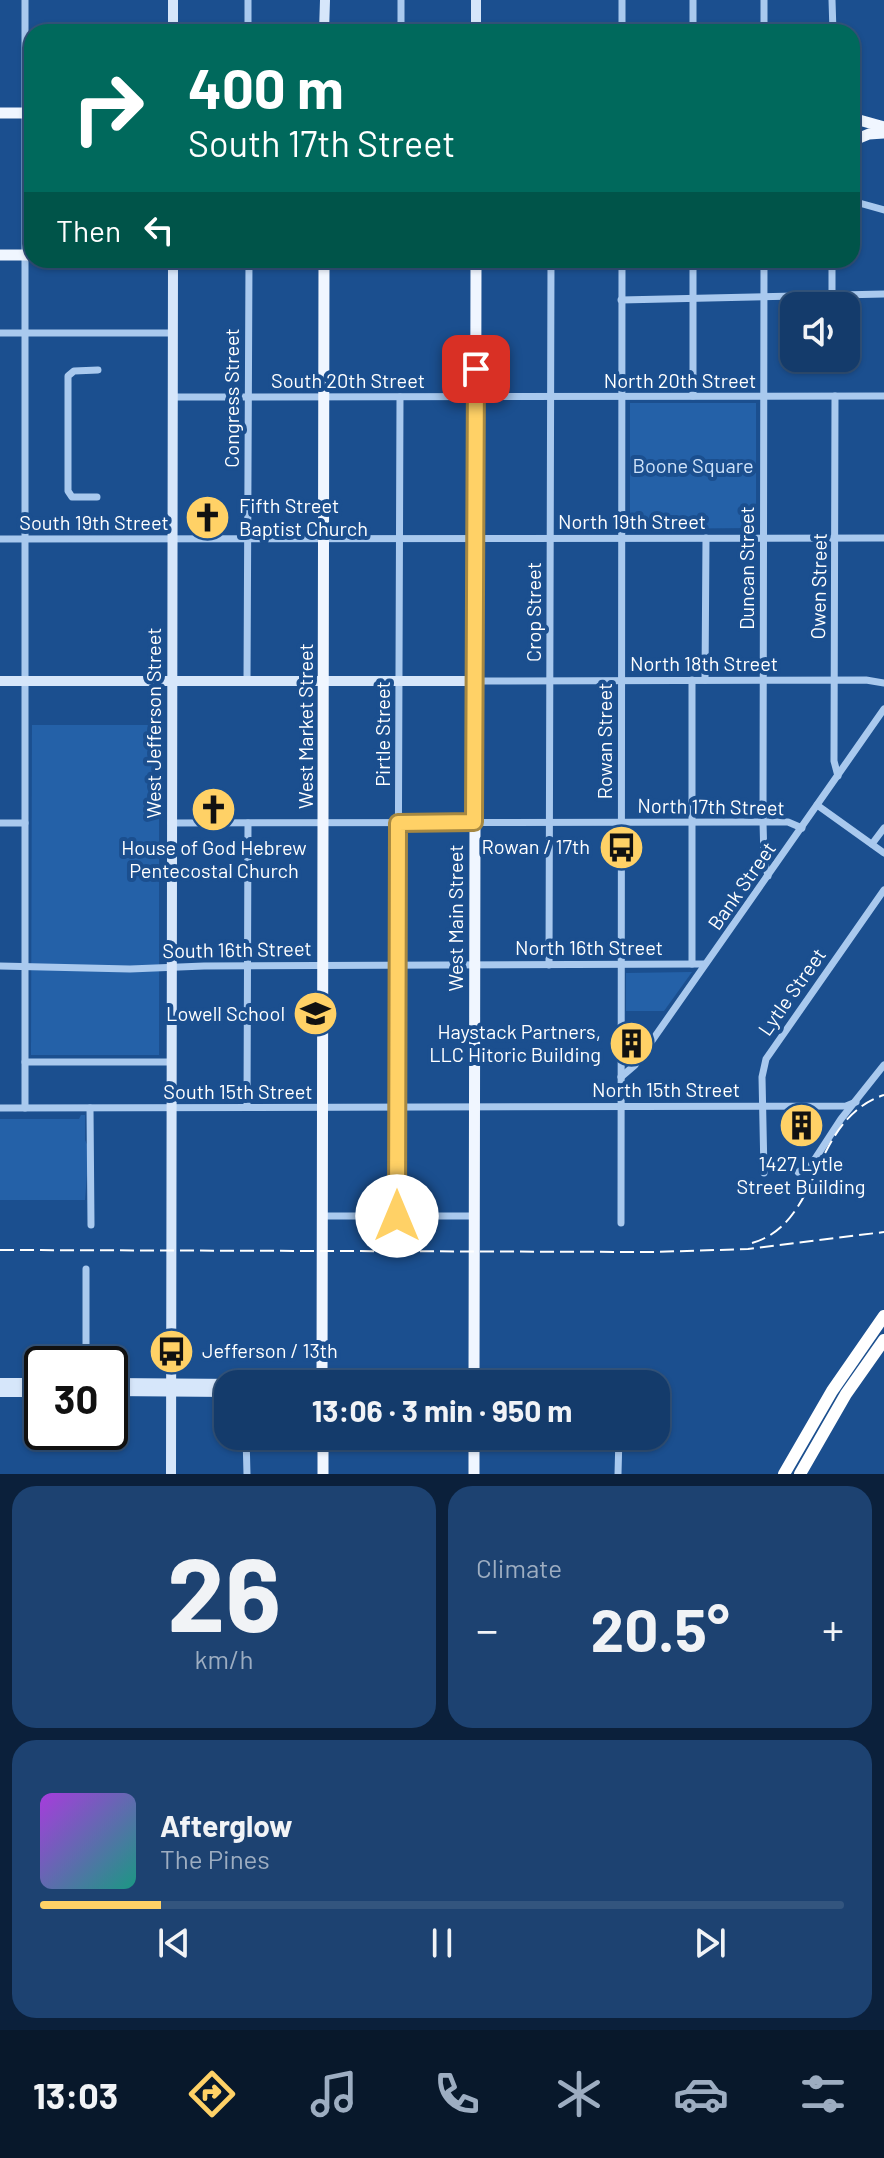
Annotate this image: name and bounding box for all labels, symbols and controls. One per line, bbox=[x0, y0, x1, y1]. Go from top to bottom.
text: 400 m bbox=[188, 53, 344, 120]
icon: right bbox=[56, 56, 160, 160]
text: South 17th Street bbox=[188, 121, 455, 164]
icon: left bbox=[137, 208, 181, 252]
text: Then bbox=[56, 212, 121, 248]
map controls bbox=[780, 292, 860, 372]
button: sound bbox=[780, 292, 860, 372]
street label: Congress Street bbox=[219, 328, 243, 468]
pin bbox=[442, 335, 510, 403]
icon: arrive bbox=[454, 347, 498, 391]
street label: South 20th Street bbox=[271, 368, 425, 392]
street label: North 20th Street bbox=[604, 368, 756, 392]
park label: Boone Square bbox=[632, 453, 754, 477]
church icon: Fifth Street Baptist Church bbox=[184, 493, 232, 541]
place label: Fifth Street Baptist Church bbox=[239, 493, 368, 540]
street label: Duncan Street bbox=[734, 506, 758, 630]
street label: North 19th Street bbox=[558, 509, 706, 533]
street label: South 19th Street bbox=[19, 510, 169, 534]
street label: Owen Street bbox=[805, 532, 831, 639]
street label: Crop Street bbox=[521, 562, 545, 662]
street label: West Jefferson Street bbox=[141, 627, 165, 819]
street label: West Market Street bbox=[293, 643, 317, 809]
street label: North 18th Street bbox=[630, 651, 778, 675]
street label: Pirtle Street bbox=[370, 681, 394, 787]
street label: Rowan Street bbox=[592, 683, 616, 799]
church icon: House of God Hebrew Pentecostal Church bbox=[190, 785, 238, 833]
street label: North 17th Street bbox=[637, 793, 785, 819]
bus stop icon: Rowan / 17th bbox=[597, 823, 645, 871]
place label: Rowan / 17th bbox=[482, 834, 590, 858]
place label: House of God Hebrew Pentecostal Church bbox=[121, 835, 307, 882]
street label: Bank Street bbox=[702, 837, 780, 934]
street label: West Main Street bbox=[443, 845, 467, 991]
street label: North 16th Street bbox=[515, 935, 663, 959]
street label: South 16th Street bbox=[162, 936, 312, 962]
street label: Lytle Street bbox=[752, 943, 830, 1040]
school or university icon: Lowell School bbox=[292, 990, 340, 1038]
place label: Lowell School bbox=[166, 1001, 285, 1025]
place label: Haystack Partners, LLC Hitoric Building bbox=[429, 1019, 601, 1066]
building icon: Haystack Partners, LLC Hitoric Building bbox=[608, 1020, 656, 1068]
street label: North 15th Street bbox=[592, 1077, 740, 1101]
street label: South 15th Street bbox=[163, 1079, 313, 1103]
building icon: 1427 Lytle Street Building bbox=[777, 1101, 825, 1149]
place label: 1427 Lytle Street Building bbox=[737, 1151, 865, 1198]
position arrow bbox=[355, 1174, 439, 1258]
bus stop icon: Jefferson / 13th bbox=[147, 1327, 195, 1375]
place label: Jefferson / 13th bbox=[202, 1338, 338, 1362]
speed limit sign: 30 bbox=[24, 1346, 128, 1450]
text: 13:06 · 3 min · 950 m bbox=[312, 1392, 572, 1428]
text: 26 bbox=[167, 1528, 281, 1653]
text: Climate bbox=[476, 1552, 562, 1583]
text: 20.5° bbox=[591, 1592, 729, 1664]
text: − bbox=[476, 1602, 498, 1655]
text: + bbox=[822, 1602, 844, 1655]
text: km/h bbox=[195, 1643, 253, 1674]
text: Afterglow bbox=[160, 1807, 293, 1843]
text: The Pines bbox=[160, 1843, 270, 1874]
icon: previous bbox=[152, 1921, 196, 1965]
icon: pause bbox=[420, 1921, 464, 1965]
icon: next bbox=[688, 1921, 732, 1965]
icon: directions bbox=[184, 2066, 240, 2122]
icon: music bbox=[306, 2066, 362, 2122]
icon: phone bbox=[429, 2066, 485, 2122]
icon: climate bbox=[551, 2066, 607, 2122]
icon: car bbox=[673, 2066, 729, 2122]
icon: filters bbox=[795, 2066, 851, 2122]
text: 13:03 bbox=[33, 2073, 118, 2116]

